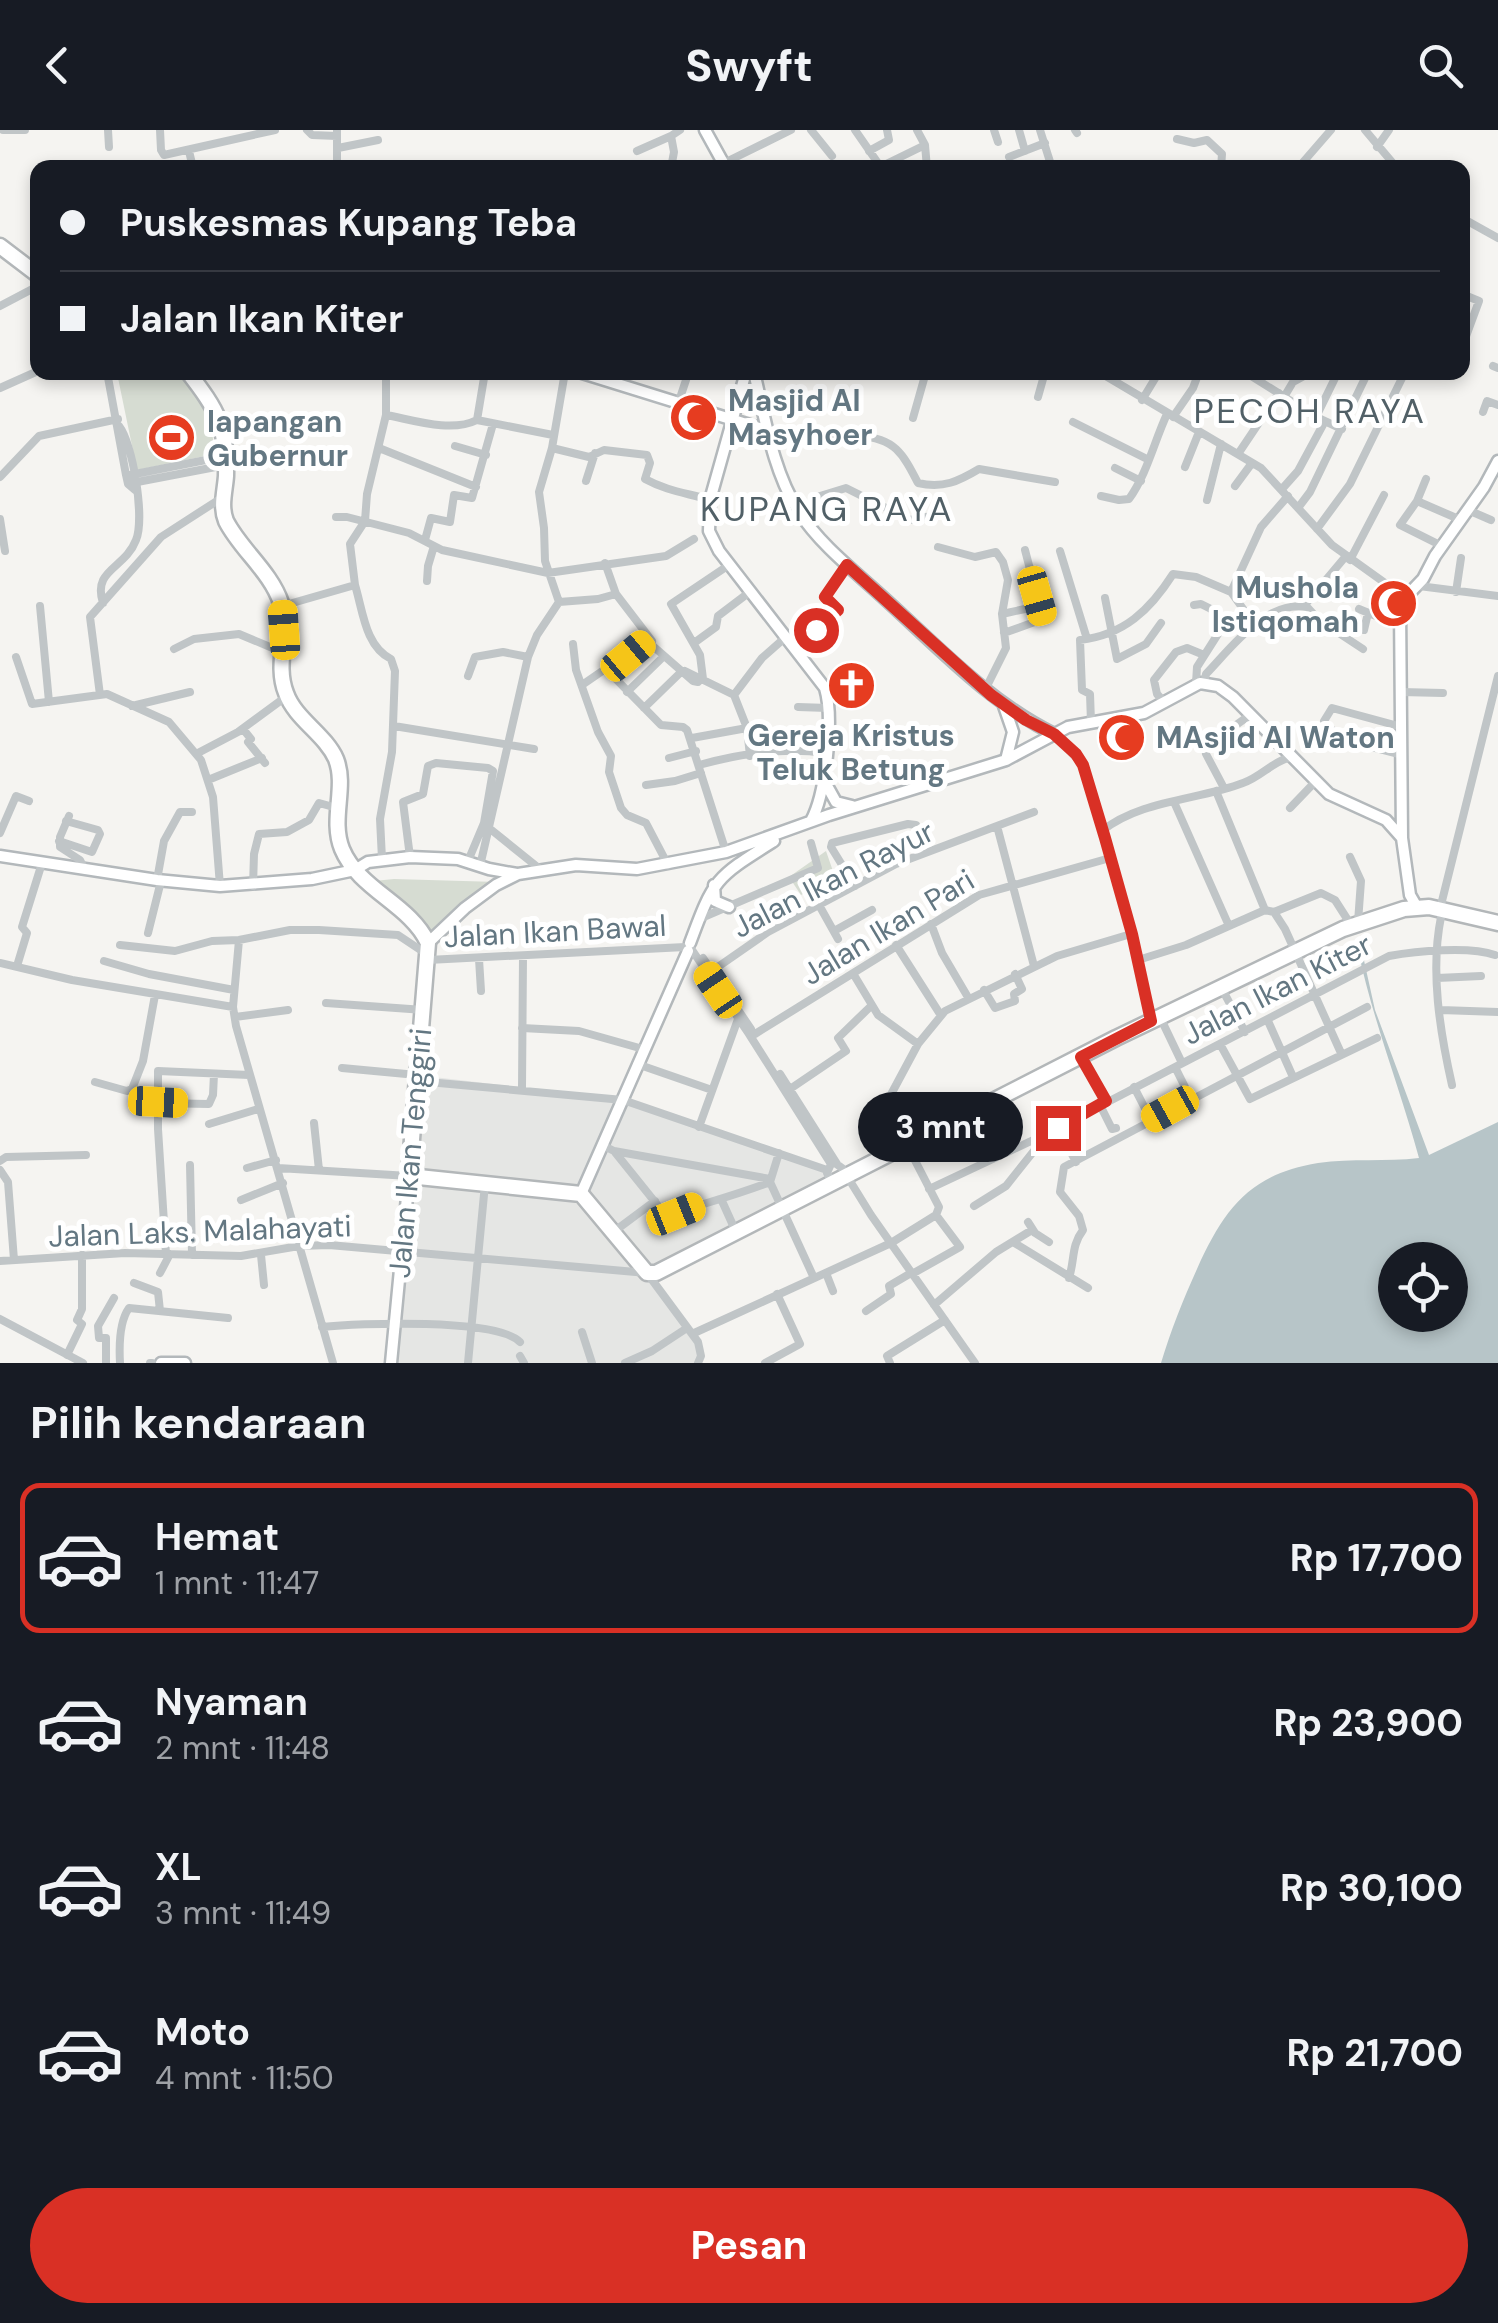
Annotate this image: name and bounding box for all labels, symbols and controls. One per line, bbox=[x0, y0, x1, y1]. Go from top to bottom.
text: Swyft bbox=[685, 36, 813, 95]
icon: back bbox=[30, 38, 85, 93]
icon: search bbox=[1413, 38, 1468, 93]
text: Puskesmas Kupang Teba bbox=[120, 198, 577, 248]
text: Jalan Ikan Kiter bbox=[120, 294, 403, 344]
place label: Masjid Al Masyhoer bbox=[728, 381, 873, 454]
district label: PECOH RAYA bbox=[1194, 388, 1426, 434]
mosque icon: Masjid Al Masyhoer bbox=[667, 391, 719, 443]
place label: lapangan Gubernur bbox=[207, 402, 348, 475]
sports icon: lapangan Gubernur bbox=[146, 412, 198, 464]
district label: KUPANG RAYA bbox=[700, 486, 954, 532]
car bbox=[1014, 563, 1060, 629]
place label: Mushola Istiqomah bbox=[1212, 568, 1359, 641]
mosque icon: Mushola Istiqomah bbox=[1368, 578, 1420, 630]
car bbox=[267, 599, 301, 661]
route start bbox=[794, 608, 839, 653]
car bbox=[595, 625, 661, 687]
church icon: Gereja Kristus Teluk Betung bbox=[825, 660, 877, 712]
mosque icon: MAsjid Al Waton bbox=[1095, 711, 1147, 763]
place label: Gereja Kristus Teluk Betung bbox=[747, 716, 955, 789]
place label: MAsjid Al Waton bbox=[1156, 718, 1395, 757]
street label: Jalan Ikan Rayur bbox=[726, 811, 940, 947]
street label: Jalan Ikan Pari bbox=[795, 860, 981, 994]
street label: Jalan Ikan Bawal bbox=[443, 906, 667, 956]
street label: Jalan Ikan Kiter bbox=[1176, 925, 1378, 1053]
car bbox=[689, 957, 747, 1023]
street label: Jalan Ikan Tenggiri bbox=[380, 1027, 440, 1279]
car bbox=[1136, 1081, 1204, 1137]
car bbox=[127, 1085, 189, 1119]
callout: 3 mnt bbox=[858, 1093, 1023, 1163]
text: 3 mnt bbox=[895, 1106, 986, 1148]
route end bbox=[1036, 1106, 1081, 1151]
car bbox=[643, 1189, 709, 1239]
street label: Jalan Laks. Malahayati bbox=[48, 1206, 352, 1256]
map controls bbox=[1378, 1242, 1468, 1332]
button: locate bbox=[1378, 1242, 1468, 1332]
text: Pilih kendaraan bbox=[30, 1393, 366, 1452]
text: Hemat bbox=[155, 1512, 279, 1562]
icon: car bbox=[35, 1513, 125, 1603]
text: Rp 17,700 bbox=[1290, 1533, 1463, 1583]
text: 1 mnt · 11:47 bbox=[155, 1562, 319, 1604]
text: Nyaman bbox=[155, 1677, 308, 1727]
icon: car bbox=[35, 1678, 125, 1768]
text: Rp 23,900 bbox=[1273, 1698, 1463, 1748]
text: 2 mnt · 11:48 bbox=[155, 1727, 330, 1769]
text: XL bbox=[155, 1842, 202, 1892]
icon: car bbox=[35, 1843, 125, 1933]
text: Rp 30,100 bbox=[1280, 1863, 1463, 1913]
text: 3 mnt · 11:49 bbox=[155, 1892, 331, 1934]
text: Moto bbox=[155, 2007, 250, 2057]
icon: car bbox=[35, 2008, 125, 2098]
text: Rp 21,700 bbox=[1286, 2028, 1463, 2078]
text: 4 mnt · 11:50 bbox=[155, 2057, 334, 2099]
button: Pesan bbox=[30, 2188, 1468, 2303]

